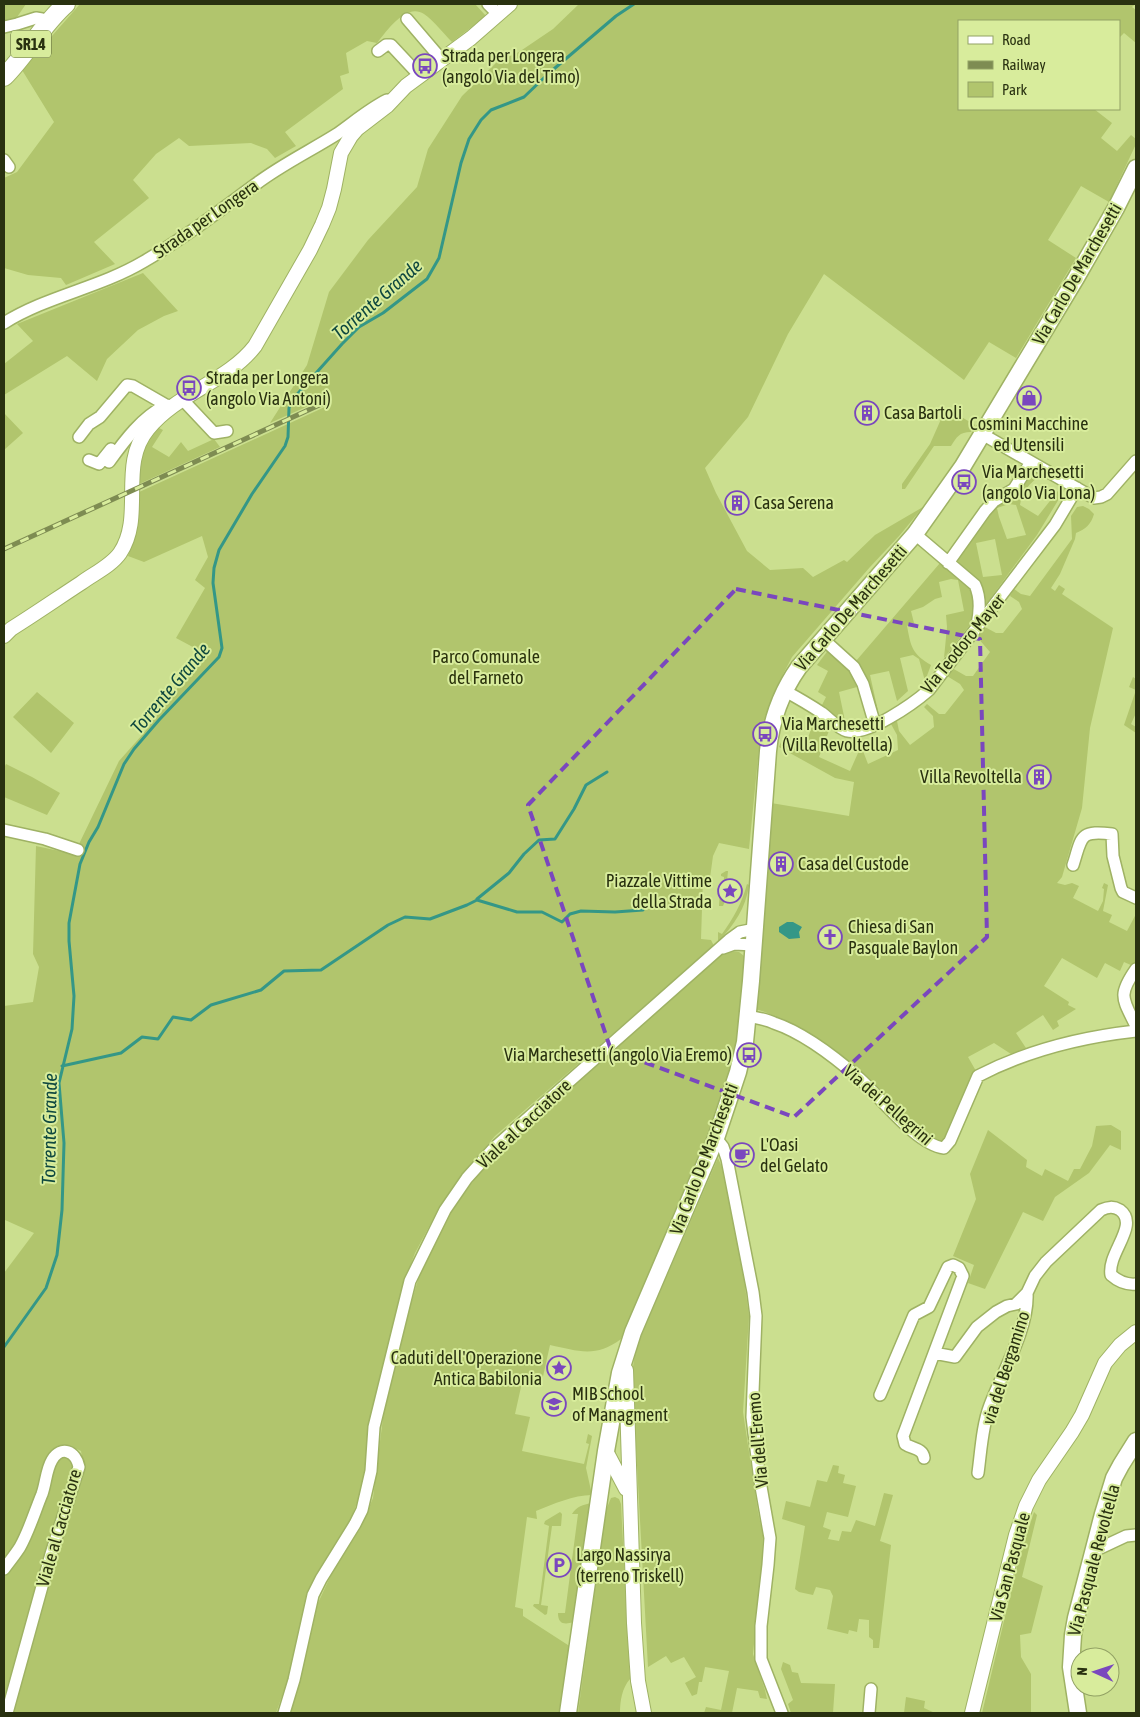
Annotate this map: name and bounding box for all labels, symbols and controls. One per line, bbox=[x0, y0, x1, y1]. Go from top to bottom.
legend bbox=[958, 20, 1120, 110]
road number: SR14 bbox=[11, 31, 51, 58]
text: Road bbox=[1002, 31, 1031, 48]
place label: Strada per Longera (angolo Via del Timo) bbox=[442, 45, 580, 87]
bus stop icon: Strada per Longera (angolo Via del Timo) bbox=[412, 53, 438, 79]
text: Railway bbox=[1002, 56, 1046, 73]
text: Park bbox=[1002, 81, 1027, 98]
street label: Strada per Longera bbox=[149, 175, 262, 262]
street label: Via Carlo De Marchesetti bbox=[1027, 199, 1126, 348]
water label: Torrente Grande bbox=[328, 254, 426, 344]
place label: Strada per Longera (angolo Via Antoni) bbox=[206, 367, 331, 409]
bus stop icon: Strada per Longera (angolo Via Antoni) bbox=[176, 375, 202, 401]
shop icon: Cosmini Macchine ed Utensili bbox=[1016, 385, 1042, 411]
building icon: Casa Bartoli bbox=[854, 400, 880, 426]
place label: Casa Bartoli bbox=[884, 402, 962, 423]
place label: Cosmini Macchine ed Utensili bbox=[970, 413, 1088, 455]
place label: Via Marchesetti (angolo Via Lona) bbox=[982, 461, 1095, 503]
bus stop icon: Via Marchesetti (angolo Via Lona) bbox=[951, 469, 977, 495]
building icon: Casa Serena bbox=[724, 490, 750, 516]
place label: Casa Serena bbox=[754, 492, 834, 513]
street label: Via Carlo De Marchesetti bbox=[790, 540, 911, 675]
street label: Via Teodoro Mayer bbox=[916, 589, 1009, 698]
water label: Torrente Grande bbox=[126, 638, 214, 738]
park label: Parco Comunale del Farneto bbox=[432, 646, 540, 688]
place label: Via Marchesetti (Villa Revoltella) bbox=[782, 713, 893, 755]
bus stop icon: Via Marchesetti (Villa Revoltella) bbox=[752, 721, 778, 747]
building icon: Villa Revoltella bbox=[1026, 764, 1052, 790]
place label: Villa Revoltella bbox=[920, 766, 1022, 787]
building icon: Casa del Custode bbox=[768, 851, 794, 877]
place label: Casa del Custode bbox=[798, 853, 909, 874]
place label: Piazzale Vittime della Strada bbox=[606, 870, 712, 912]
place icon: Piazzale Vittime della Strada bbox=[717, 878, 743, 904]
place label: Chiesa di San Pasquale Baylon bbox=[848, 916, 958, 958]
church icon: Chiesa di San Pasquale Baylon bbox=[817, 924, 843, 950]
bus stop icon: Via Marchesetti (angolo Via Eremo) bbox=[736, 1042, 762, 1068]
place label: Via Marchesetti (angolo Via Eremo) bbox=[504, 1044, 732, 1065]
street label: Via dei Pellegrini bbox=[839, 1060, 937, 1149]
water label: Torrente Grande bbox=[37, 1073, 61, 1185]
street label: Viale al Cacciatore bbox=[472, 1075, 575, 1173]
street label: Via Carlo De Marchesetti bbox=[665, 1080, 742, 1237]
place label: L'Oasi del Gelato bbox=[760, 1134, 828, 1176]
cafe icon: L'Oasi del Gelato bbox=[729, 1142, 755, 1168]
street label: via del Bergamino bbox=[977, 1309, 1034, 1427]
place label: Caduti dell'Operazione Antica Babilonia bbox=[391, 1347, 542, 1389]
place icon: Caduti dell'Operazione Antica Babilonia bbox=[546, 1355, 572, 1381]
place label: MIB School of Managment bbox=[572, 1383, 668, 1425]
school or university icon: MIB School of Managment bbox=[541, 1391, 567, 1417]
street label: Via dell'Eremo bbox=[743, 1392, 772, 1489]
street label: Viale al Cacciatore bbox=[32, 1467, 85, 1589]
street label: Via Pasquale Revoltella bbox=[1063, 1482, 1124, 1638]
street label: Via San Pasquale bbox=[985, 1510, 1034, 1624]
place label: Largo Nassirya (terreno Triskell) bbox=[576, 1544, 684, 1586]
parking icon: Largo Nassirya (terreno Triskell) bbox=[546, 1552, 572, 1578]
north arrow bbox=[1070, 1647, 1120, 1697]
text: N bbox=[1074, 1667, 1090, 1676]

